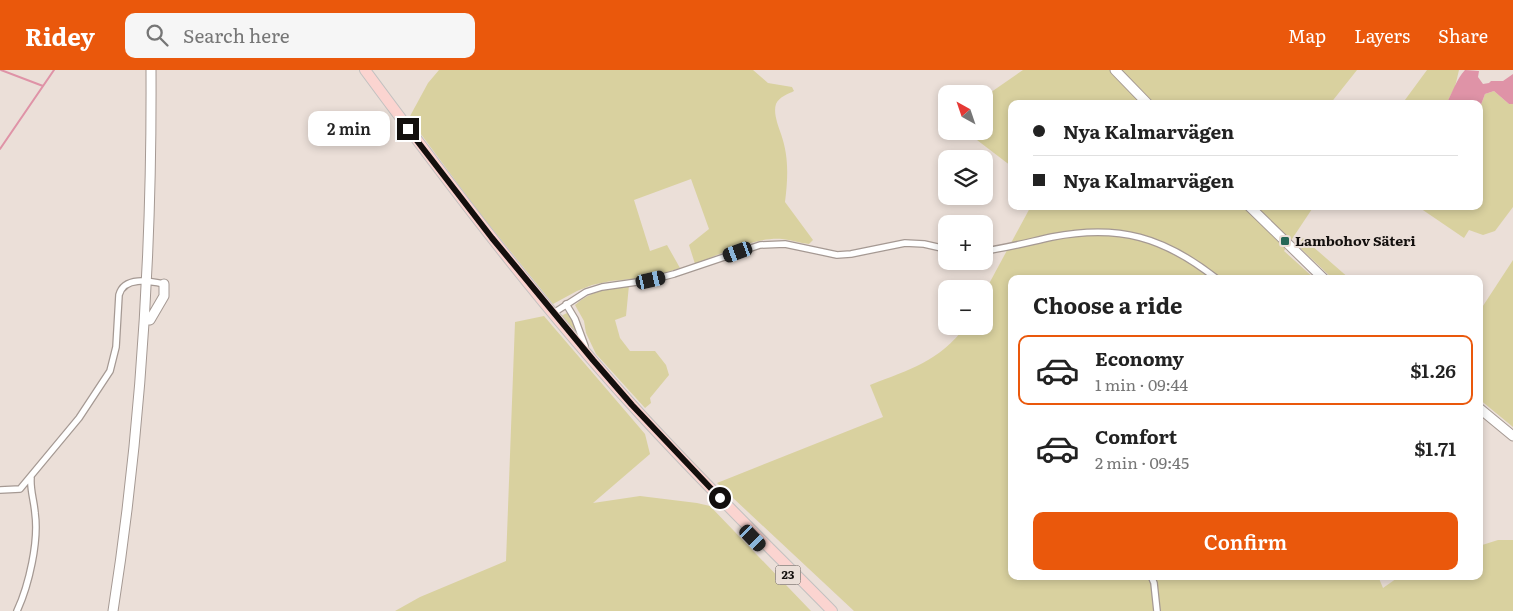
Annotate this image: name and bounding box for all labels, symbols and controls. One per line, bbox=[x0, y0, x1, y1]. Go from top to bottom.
search box bbox=[125, 13, 475, 58]
text: Ridey bbox=[25, 18, 95, 53]
icon: search bbox=[143, 21, 171, 49]
text: Search here bbox=[183, 21, 290, 49]
text: Map bbox=[1288, 22, 1326, 49]
text: Layers bbox=[1354, 22, 1410, 49]
text: Share bbox=[1438, 22, 1488, 49]
north arrow bbox=[938, 85, 992, 140]
map controls bbox=[938, 85, 993, 335]
callout: 2 min bbox=[308, 112, 390, 146]
text: 2 min bbox=[327, 116, 371, 140]
text: Nya Kalmarvägen bbox=[1063, 117, 1234, 145]
route end bbox=[397, 118, 419, 140]
button: layers bbox=[938, 150, 993, 205]
text: Nya Kalmarvägen bbox=[1063, 166, 1234, 194]
button: + bbox=[938, 215, 993, 270]
place label: Lambohov Säteri bbox=[1295, 230, 1416, 250]
marker: Lambohov Säteri bbox=[1279, 235, 1291, 247]
car bbox=[721, 240, 754, 264]
car bbox=[634, 269, 667, 291]
button: − bbox=[938, 280, 993, 335]
text: Choose a ride bbox=[1033, 288, 1182, 321]
text: Economy bbox=[1095, 344, 1184, 372]
icon: car bbox=[1035, 348, 1080, 393]
text: $1.26 bbox=[1410, 356, 1456, 384]
text: 1 min · 09:44 bbox=[1095, 372, 1188, 396]
text: Comfort bbox=[1095, 422, 1177, 450]
icon: car bbox=[1035, 426, 1080, 471]
text: $1.71 bbox=[1414, 434, 1456, 462]
text: 2 min · 09:45 bbox=[1095, 450, 1189, 474]
route start bbox=[709, 487, 731, 509]
button: Confirm bbox=[1033, 512, 1458, 570]
car bbox=[737, 522, 768, 554]
road number: 23 bbox=[776, 566, 800, 584]

